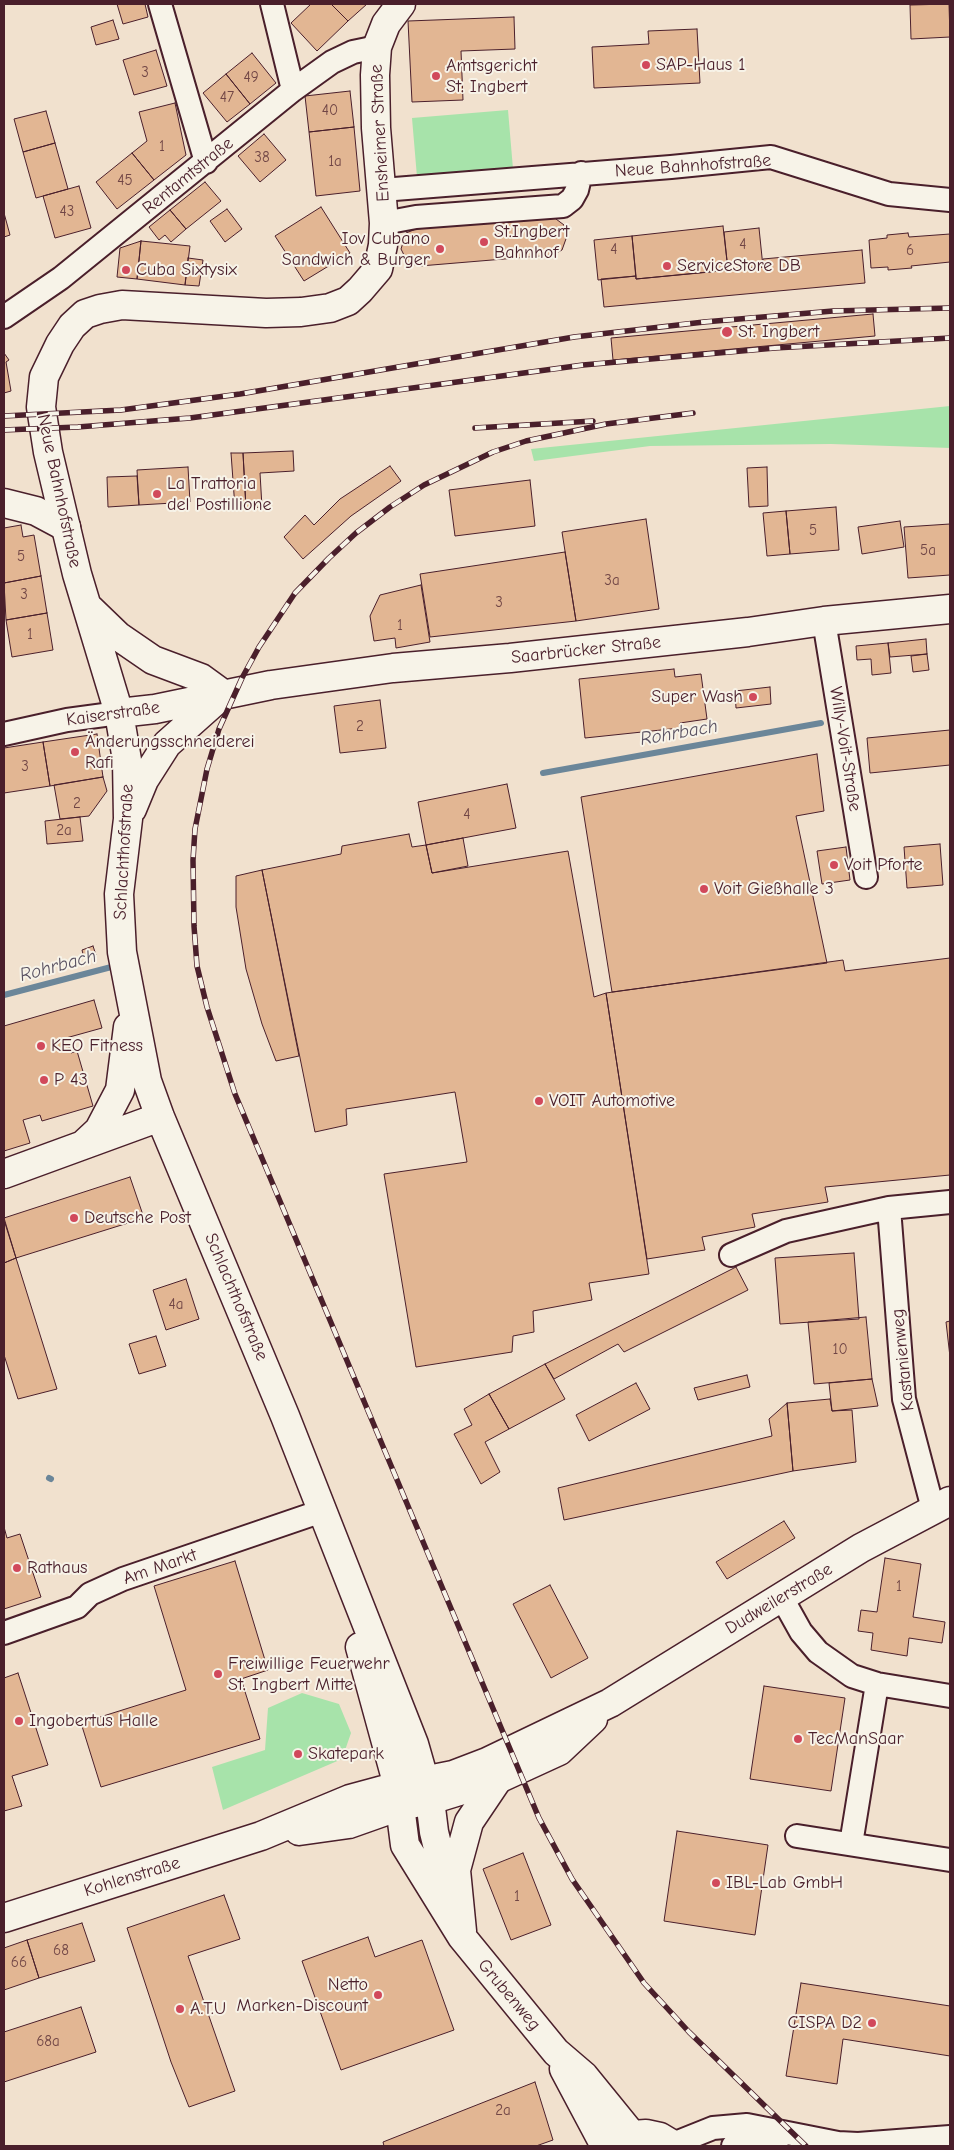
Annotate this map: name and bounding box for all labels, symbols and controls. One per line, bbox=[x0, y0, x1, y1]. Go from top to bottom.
place label: SAP-Haus 1 bbox=[656, 54, 745, 76]
place label: Amtsgericht St. Ingbert bbox=[446, 55, 537, 98]
marker: SAP-Haus 1 bbox=[640, 59, 652, 71]
house number: 3 bbox=[141, 64, 149, 82]
street label: Ensheimer Straße bbox=[366, 64, 394, 202]
house number: 49 bbox=[243, 69, 259, 87]
marker: Amtsgericht St. Ingbert bbox=[430, 70, 442, 82]
house number: 47 bbox=[220, 89, 234, 107]
house number: 40 bbox=[322, 102, 338, 120]
street label: Rentamtstraße bbox=[138, 133, 238, 219]
house number: 1 bbox=[159, 138, 165, 156]
house number: 38 bbox=[254, 149, 270, 167]
street label: Neue Bahnhofstraße bbox=[614, 150, 772, 182]
house number: 1a bbox=[328, 153, 342, 171]
house number: 45 bbox=[117, 172, 133, 190]
house number: 43 bbox=[60, 203, 74, 221]
place label: St.Ingbert Bahnhof bbox=[494, 221, 569, 264]
place label: Iov Cubano Sandwich & Burger bbox=[282, 228, 430, 270]
marker: St.Ingbert Bahnhof bbox=[478, 236, 490, 248]
house number: 4 bbox=[739, 236, 747, 254]
house number: 4 bbox=[610, 241, 618, 259]
house number: 6 bbox=[906, 242, 914, 260]
marker: Iov Cubano Sandwich & Burger bbox=[434, 243, 446, 255]
place label: ServiceStore DB bbox=[677, 255, 801, 277]
place label: Cuba Sixtysix bbox=[136, 259, 237, 281]
marker: ServiceStore DB bbox=[661, 260, 673, 272]
marker: Cuba Sixtysix bbox=[120, 264, 132, 276]
place label: St. Ingbert bbox=[738, 321, 819, 343]
marker: St. Ingbert bbox=[720, 325, 734, 339]
street label: Neue Bahnhofstraße bbox=[32, 412, 86, 570]
place label: La Trattoria del Postillione bbox=[167, 473, 271, 516]
marker: La Trattoria del Postillione bbox=[151, 488, 163, 500]
house number: 5 bbox=[809, 522, 817, 540]
house number: 5a bbox=[920, 542, 936, 560]
house number: 5 bbox=[17, 548, 25, 566]
house number: 3a bbox=[604, 572, 620, 590]
house number: 3 bbox=[20, 586, 28, 604]
house number: 3 bbox=[495, 594, 503, 612]
house number: 1 bbox=[397, 617, 403, 635]
house number: 1 bbox=[27, 626, 33, 644]
street label: Saarbrücker Straße bbox=[510, 631, 662, 669]
street label: Willy-Voit-Straße bbox=[824, 685, 866, 813]
place label: Super Wash bbox=[651, 686, 743, 708]
marker: Super Wash bbox=[747, 691, 759, 703]
street label: Kaiserstraße bbox=[65, 697, 161, 731]
water label: Rohrbach bbox=[638, 715, 720, 751]
house number: 2 bbox=[356, 718, 364, 736]
place label: Änderungsschneiderei Rafi bbox=[85, 731, 255, 774]
marker: Änderungsschneiderei Rafi bbox=[69, 746, 81, 758]
house number: 3 bbox=[21, 758, 29, 776]
street label: Schlachthofstraße bbox=[110, 783, 138, 921]
house number: 2 bbox=[73, 795, 81, 813]
house number: 4 bbox=[463, 806, 471, 824]
house number: 2a bbox=[56, 822, 72, 840]
place label: Voit Pforte bbox=[844, 854, 922, 876]
marker: Voit Pforte bbox=[828, 859, 840, 871]
place label: Voit Gießhalle 3 bbox=[714, 878, 834, 900]
marker: Voit Gießhalle 3 bbox=[698, 883, 710, 895]
water label: Rohrbach bbox=[17, 945, 99, 987]
place label: KEO Fitness bbox=[51, 1035, 143, 1057]
marker: KEO Fitness bbox=[35, 1040, 47, 1052]
place label: P 43 bbox=[54, 1069, 88, 1091]
marker: P 43 bbox=[38, 1074, 50, 1086]
place label: VOIT Automotive bbox=[549, 1090, 675, 1112]
marker: VOIT Automotive bbox=[533, 1095, 545, 1107]
place label: Deutsche Post bbox=[84, 1207, 191, 1229]
marker: Deutsche Post bbox=[68, 1212, 80, 1224]
street label: Schlachthofstraße bbox=[199, 1230, 273, 1364]
house number: 4a bbox=[169, 1296, 183, 1314]
street label: Kastanienweg bbox=[887, 1308, 919, 1412]
house number: 10 bbox=[832, 1341, 848, 1359]
street label: Am Markt bbox=[120, 1544, 200, 1590]
place label: Rathaus bbox=[27, 1557, 88, 1579]
street label: Dudweilerstraße bbox=[722, 1559, 836, 1639]
marker: Rathaus bbox=[11, 1562, 23, 1574]
house number: 1 bbox=[896, 1578, 902, 1596]
place label: Freiwillige Feuerwehr St. Ingbert Mitte bbox=[228, 1653, 390, 1696]
marker: Freiwillige Feuerwehr St. Ingbert Mitte bbox=[212, 1668, 224, 1680]
place label: Ingobertus Halle bbox=[29, 1710, 158, 1732]
marker: Ingobertus Halle bbox=[13, 1715, 25, 1727]
place label: TecManSaar bbox=[808, 1728, 904, 1750]
marker: TecManSaar bbox=[792, 1733, 804, 1745]
place label: Skatepark bbox=[308, 1743, 384, 1765]
marker: Skatepark bbox=[292, 1748, 304, 1760]
street label: Kohlenstraße bbox=[81, 1852, 183, 1902]
place label: IBL-Lab GmbH bbox=[726, 1872, 843, 1894]
marker: IBL-Lab GmbH bbox=[710, 1877, 722, 1889]
house number: 1 bbox=[514, 1888, 520, 1906]
house number: 68 bbox=[53, 1942, 69, 1960]
house number: 66 bbox=[11, 1954, 27, 1972]
street label: Grubenweg bbox=[473, 1955, 545, 2035]
place label: Netto Marken-Discount bbox=[237, 1974, 368, 2016]
marker: Netto Marken-Discount bbox=[372, 1989, 384, 2001]
place label: A.T.U bbox=[190, 1998, 226, 2020]
marker: A.T.U bbox=[174, 2003, 186, 2015]
place label: CISPA D2 bbox=[787, 2012, 862, 2034]
marker: CISPA D2 bbox=[866, 2017, 878, 2029]
house number: 68a bbox=[36, 2033, 60, 2051]
house number: 2a bbox=[495, 2102, 511, 2120]

